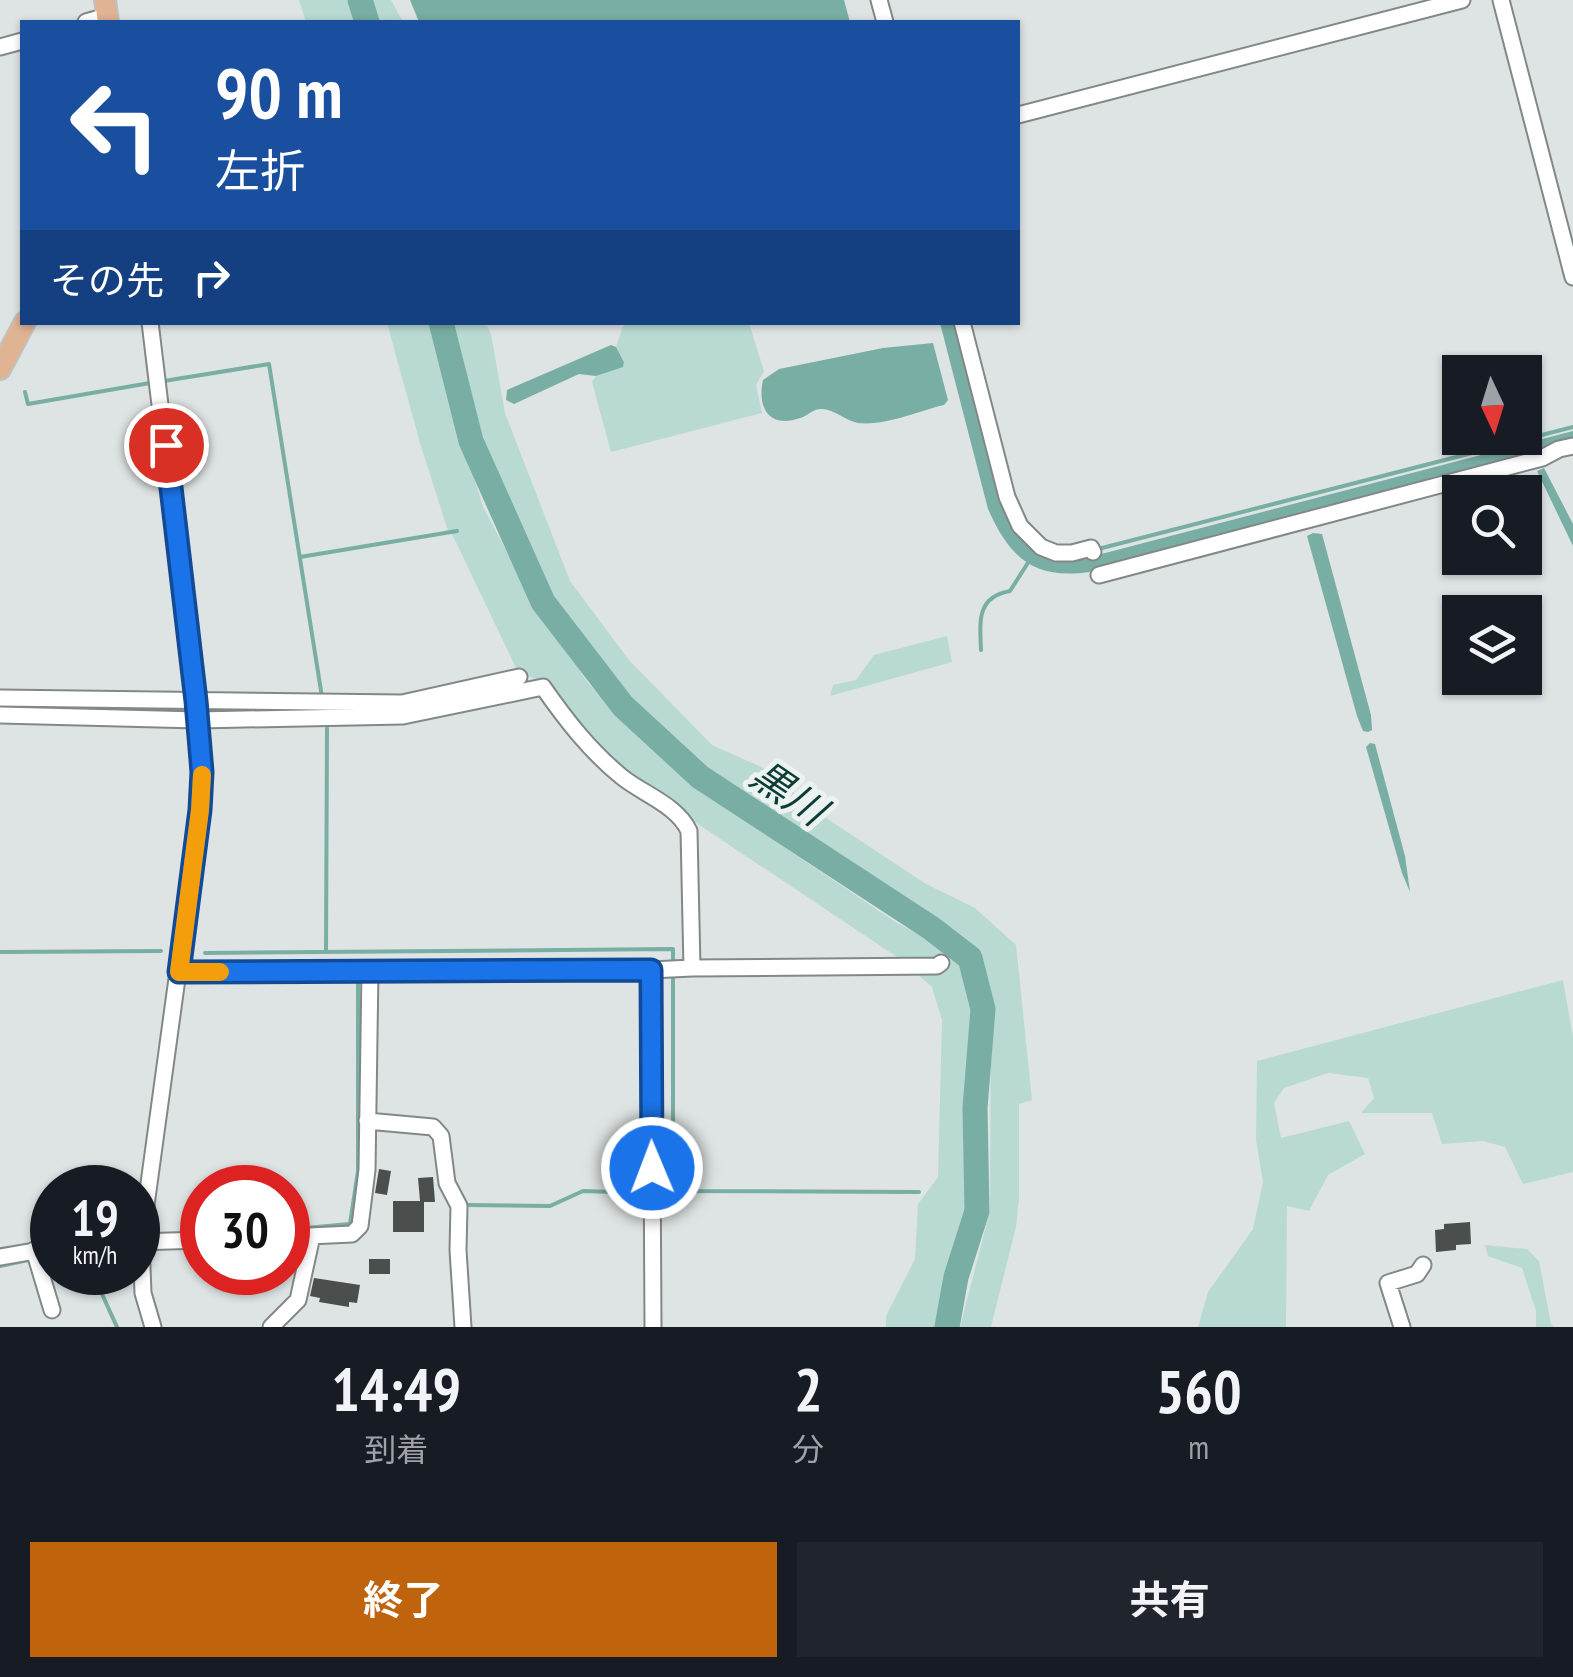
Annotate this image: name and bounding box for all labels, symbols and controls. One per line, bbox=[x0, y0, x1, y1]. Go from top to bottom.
text: 90 m bbox=[215, 47, 343, 137]
icon: left bbox=[50, 60, 180, 190]
text: 左折 bbox=[215, 141, 305, 199]
icon: right bbox=[184, 250, 239, 305]
text: その先 bbox=[50, 255, 164, 304]
north arrow bbox=[1442, 355, 1542, 455]
map controls bbox=[1442, 355, 1542, 695]
pin bbox=[124, 403, 209, 488]
icon: arrive bbox=[139, 418, 194, 473]
button: search bbox=[1442, 475, 1542, 575]
button: layers bbox=[1442, 595, 1542, 695]
water label: 黒川 bbox=[741, 748, 840, 838]
position arrow bbox=[600, 1116, 704, 1220]
speed limit sign: 30 bbox=[180, 1165, 310, 1295]
text: 19 bbox=[71, 1185, 119, 1250]
text: km/h bbox=[73, 1239, 117, 1271]
text: 14:49 bbox=[331, 1350, 461, 1428]
text: 2 bbox=[794, 1350, 823, 1428]
text: 560 bbox=[1156, 1352, 1242, 1430]
text: m bbox=[1188, 1426, 1209, 1468]
text: 到着 bbox=[364, 1428, 428, 1470]
text: 分 bbox=[792, 1428, 824, 1470]
button: 終了 bbox=[30, 1542, 777, 1657]
button: 共有 bbox=[797, 1542, 1543, 1657]

